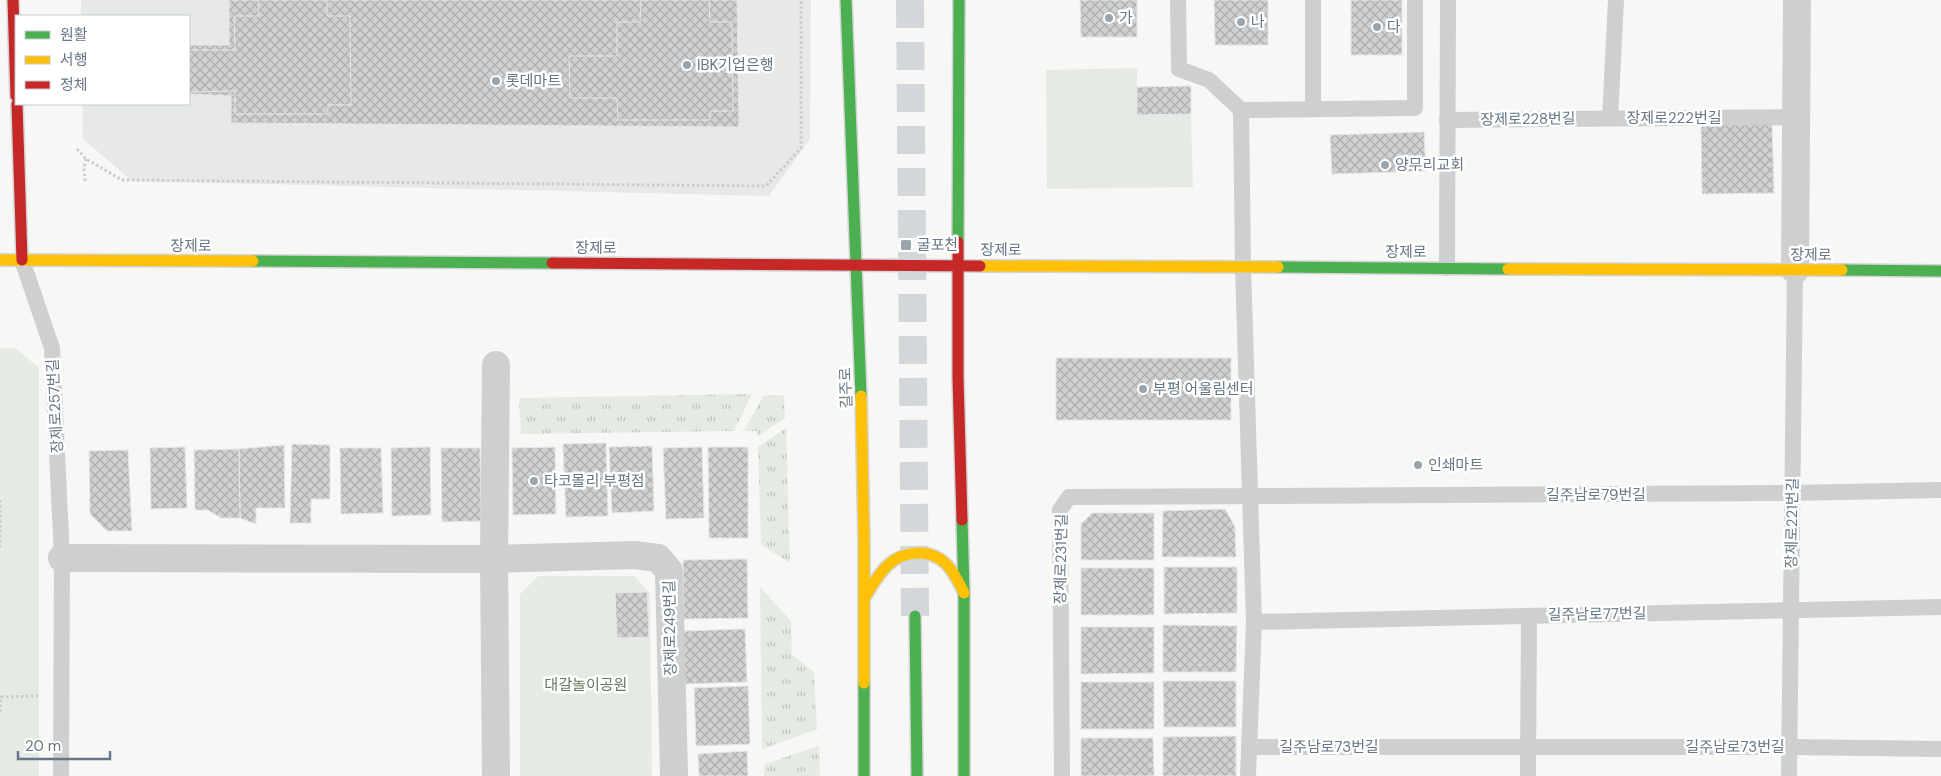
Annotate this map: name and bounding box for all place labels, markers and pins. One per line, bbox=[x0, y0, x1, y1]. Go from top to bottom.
place label: 가 bbox=[1119, 8, 1133, 28]
marker: 가 bbox=[1103, 12, 1115, 24]
place label: 나 bbox=[1251, 12, 1265, 32]
marker: 나 bbox=[1235, 16, 1247, 28]
place label: 다 bbox=[1387, 17, 1401, 37]
marker: 다 bbox=[1371, 21, 1383, 33]
place label: IBK기업은행 bbox=[697, 55, 774, 75]
marker: IBK기업은행 bbox=[681, 59, 693, 71]
place label: 롯데마트 bbox=[506, 71, 561, 91]
marker: 롯데마트 bbox=[490, 75, 502, 87]
place label: 양무리교회 bbox=[1395, 155, 1464, 175]
marker: 양무리교회 bbox=[1379, 159, 1391, 171]
place label: 굴포천 bbox=[917, 235, 958, 255]
marker: 굴포천 bbox=[899, 238, 913, 252]
place label: 부평 어울림센터 bbox=[1153, 379, 1254, 399]
marker: 부평 어울림센터 bbox=[1137, 383, 1149, 395]
place label: 인쇄마트 bbox=[1428, 455, 1483, 475]
marker: 인쇄마트 bbox=[1412, 459, 1424, 471]
place label: 타코몰리 부평점 bbox=[544, 471, 645, 491]
marker: 타코몰리 부평점 bbox=[528, 475, 540, 487]

